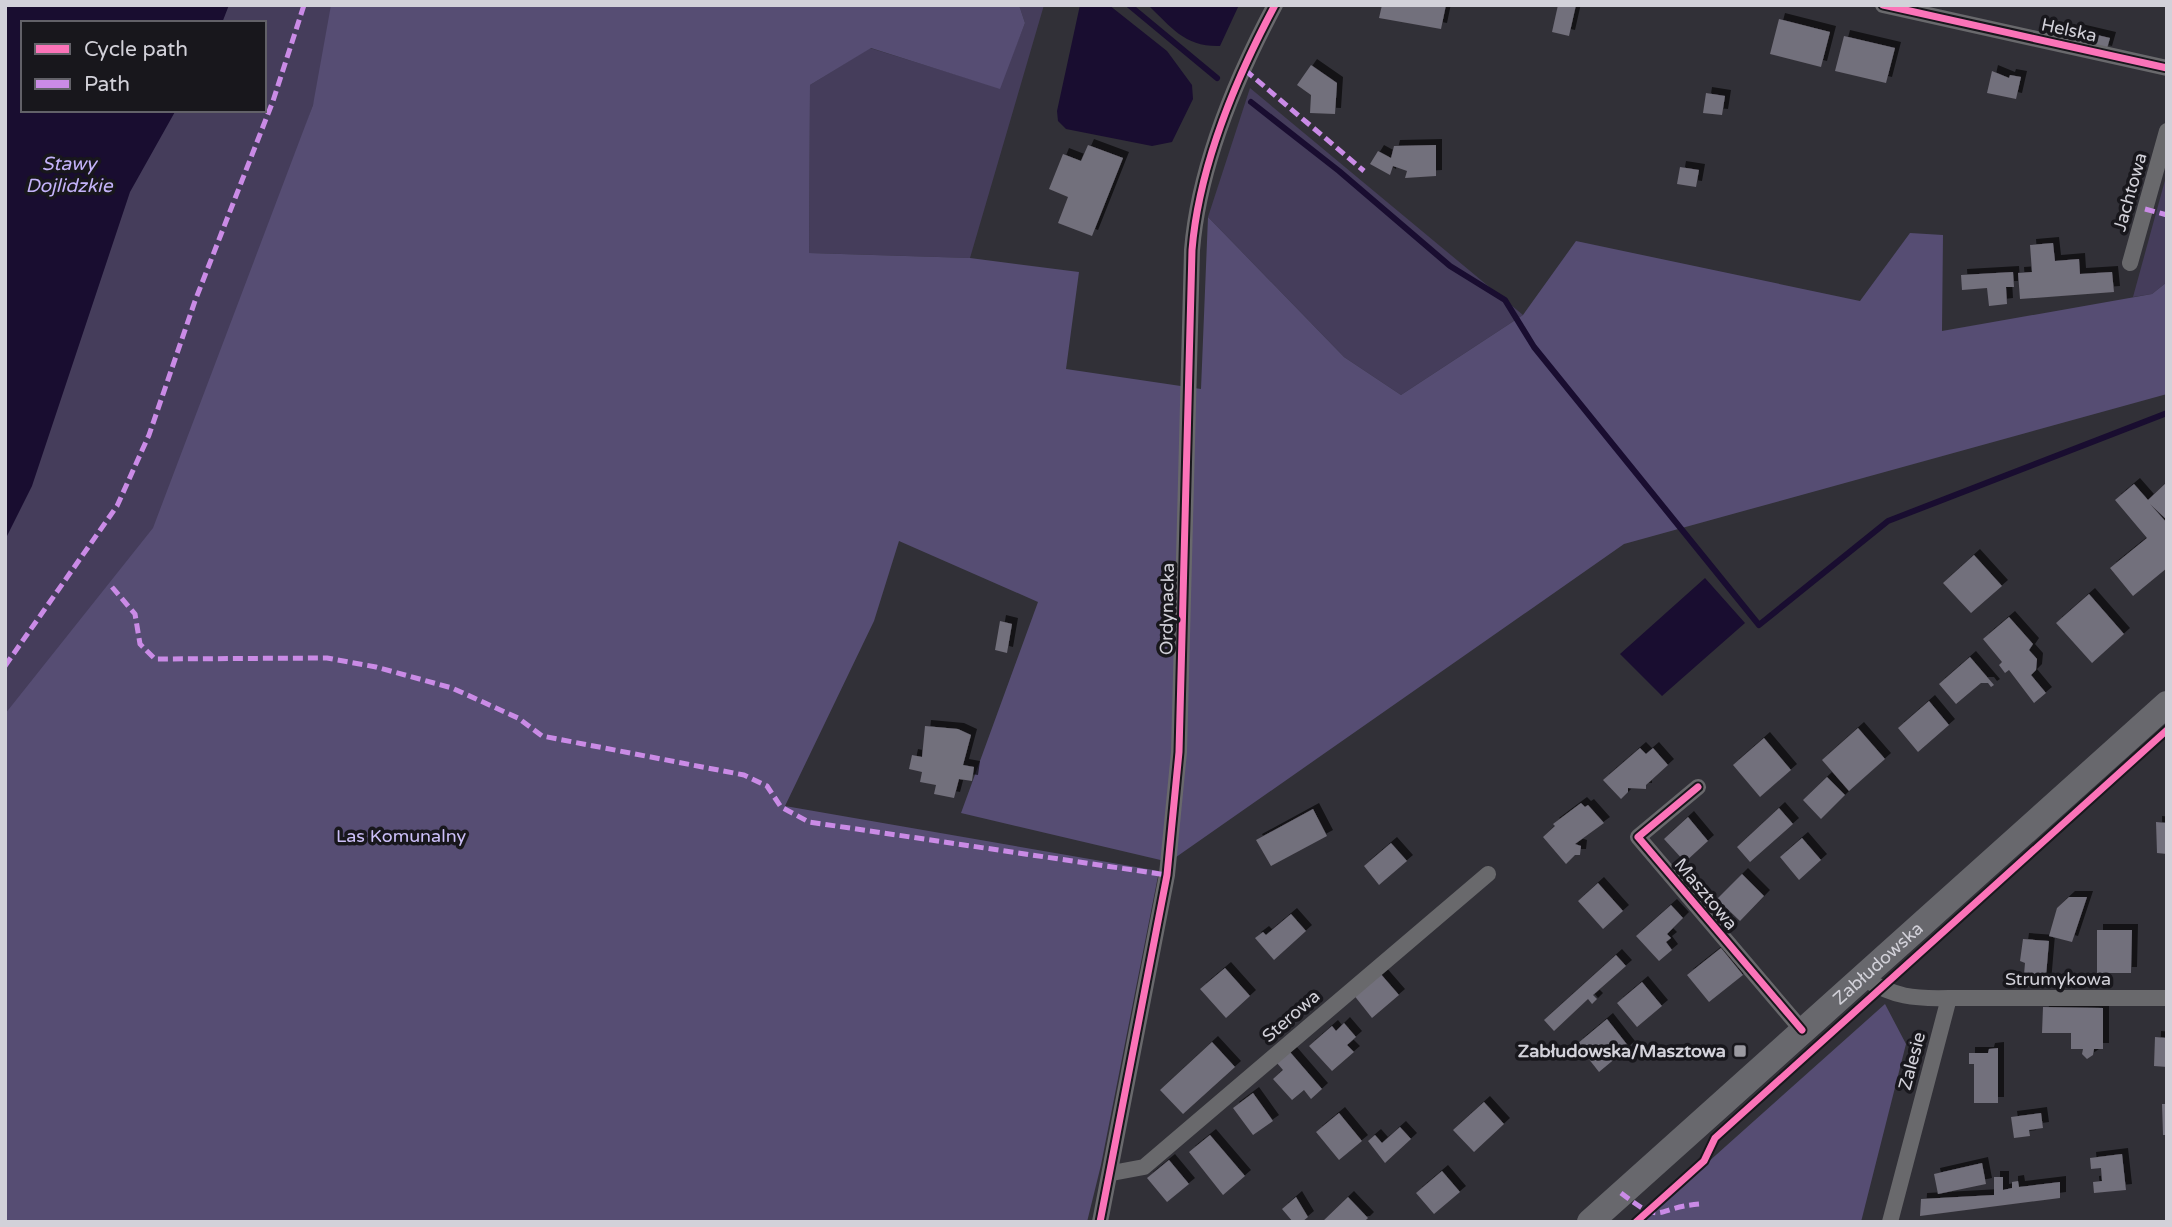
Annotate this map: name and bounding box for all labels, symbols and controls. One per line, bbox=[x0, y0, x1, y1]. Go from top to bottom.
street label: Helska bbox=[2039, 13, 2099, 47]
legend bbox=[21, 21, 266, 112]
text: Cycle path bbox=[84, 37, 188, 62]
text: Path bbox=[84, 72, 130, 97]
street label: Jachtowa bbox=[2108, 150, 2152, 234]
water label: Stawy Dojlidzkie bbox=[25, 153, 114, 197]
street label: Ordynacka bbox=[1155, 563, 1179, 655]
park label: Las Komunalny bbox=[336, 825, 466, 847]
street label: Masztowa bbox=[1670, 854, 1742, 934]
street label: Zabłudowska bbox=[1828, 917, 1928, 1010]
street label: Strumykowa bbox=[2005, 968, 2111, 990]
street label: Sterowa bbox=[1258, 985, 1324, 1047]
street label: Zalesie bbox=[1894, 1029, 1930, 1093]
place label: Zabłudowska/Masztowa bbox=[1518, 1040, 1726, 1062]
marker: Zabłudowska/Masztowa bbox=[1732, 1043, 1748, 1059]

